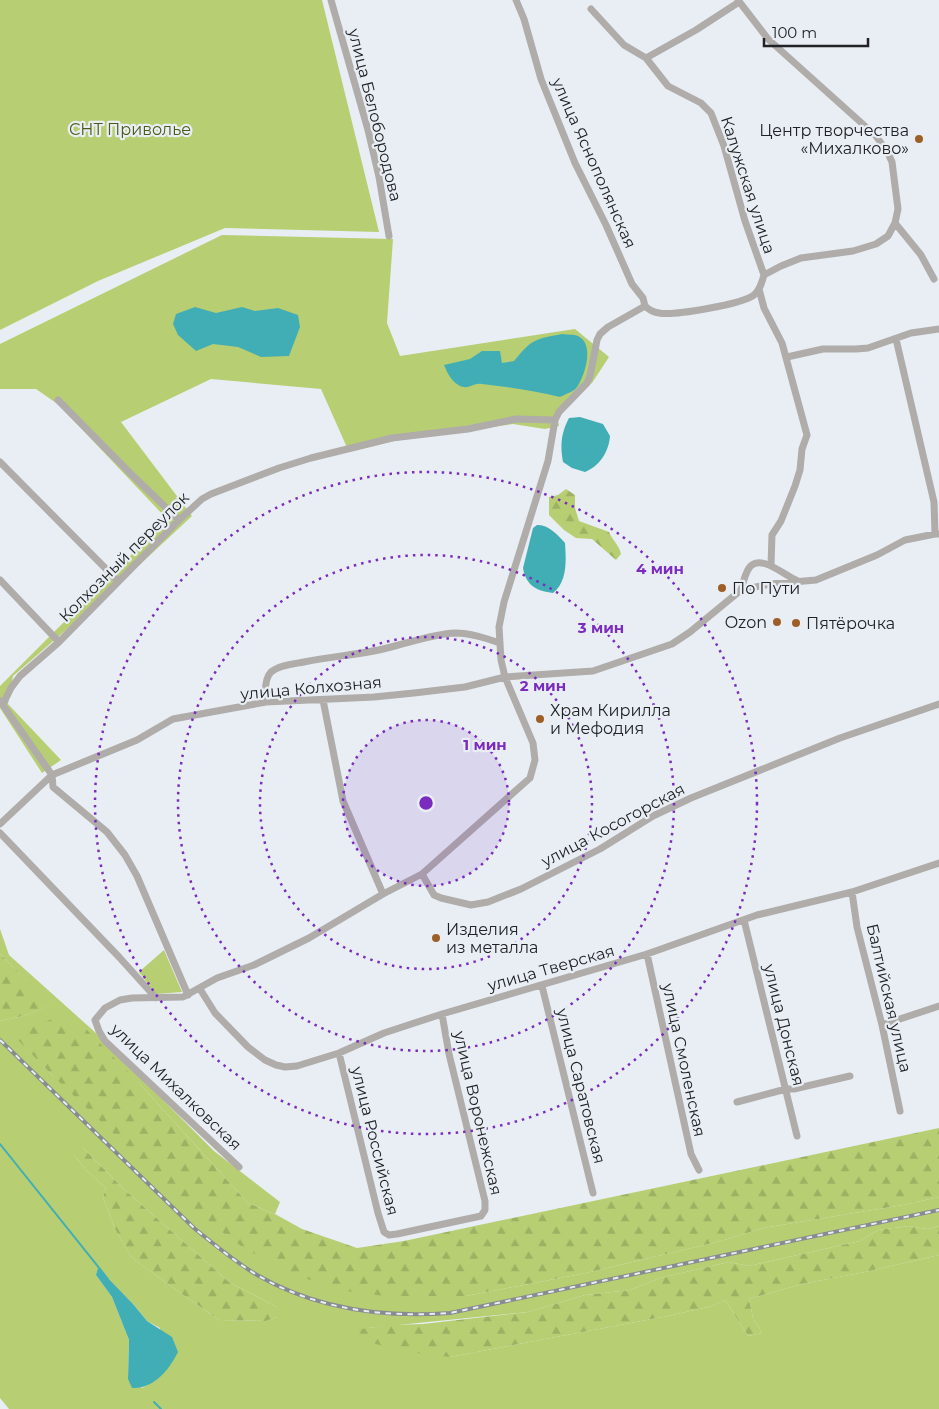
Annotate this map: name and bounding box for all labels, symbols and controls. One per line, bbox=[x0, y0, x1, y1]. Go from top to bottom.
scale bar bbox=[764, 15, 868, 47]
text: 100 m bbox=[772, 23, 817, 42]
street label: улица Белобородова bbox=[344, 26, 406, 203]
street label: улица Яснополянская bbox=[547, 74, 640, 251]
street label: Калужская улица bbox=[717, 114, 779, 256]
park label: СНТ Приволье bbox=[69, 120, 191, 139]
place label: Центр творчества «Михалково» bbox=[759, 121, 909, 158]
marker: Центр творчества «Михалково» bbox=[913, 133, 925, 145]
street label: Колхозный переулок bbox=[55, 488, 193, 626]
text: 4 мин bbox=[636, 559, 684, 578]
place label: По Пути bbox=[732, 579, 800, 598]
marker: По Пути bbox=[716, 582, 728, 594]
place label: Ozon bbox=[725, 613, 767, 632]
place label: Пятёрочка bbox=[806, 614, 895, 633]
marker: Ozon bbox=[771, 616, 783, 628]
marker: Пятёрочка bbox=[790, 617, 802, 629]
text: 3 мин bbox=[577, 618, 624, 637]
street label: улица Колхозная bbox=[239, 672, 382, 704]
text: 2 мин bbox=[520, 676, 566, 695]
place label: Храм Кирилла и Мефодия bbox=[550, 701, 671, 738]
marker: Храм Кирилла и Мефодия bbox=[534, 713, 546, 725]
text: 1 мин bbox=[463, 735, 507, 754]
street label: улица Косогорская bbox=[537, 779, 688, 871]
centre of rings bbox=[417, 794, 435, 812]
place label: Изделия из металла bbox=[446, 920, 538, 957]
street label: Балтийская улица bbox=[863, 922, 915, 1074]
marker: Изделия из металла bbox=[430, 932, 442, 944]
street label: улица Тверская bbox=[484, 941, 617, 995]
street label: улица Донская bbox=[759, 961, 808, 1088]
street label: улица Смоленская bbox=[658, 981, 710, 1138]
street label: улица Саратовская bbox=[552, 1005, 609, 1166]
street label: улица Михалковская bbox=[106, 1019, 245, 1154]
street label: улица Воронежская bbox=[450, 1028, 506, 1197]
street label: улица Российская bbox=[347, 1064, 403, 1217]

